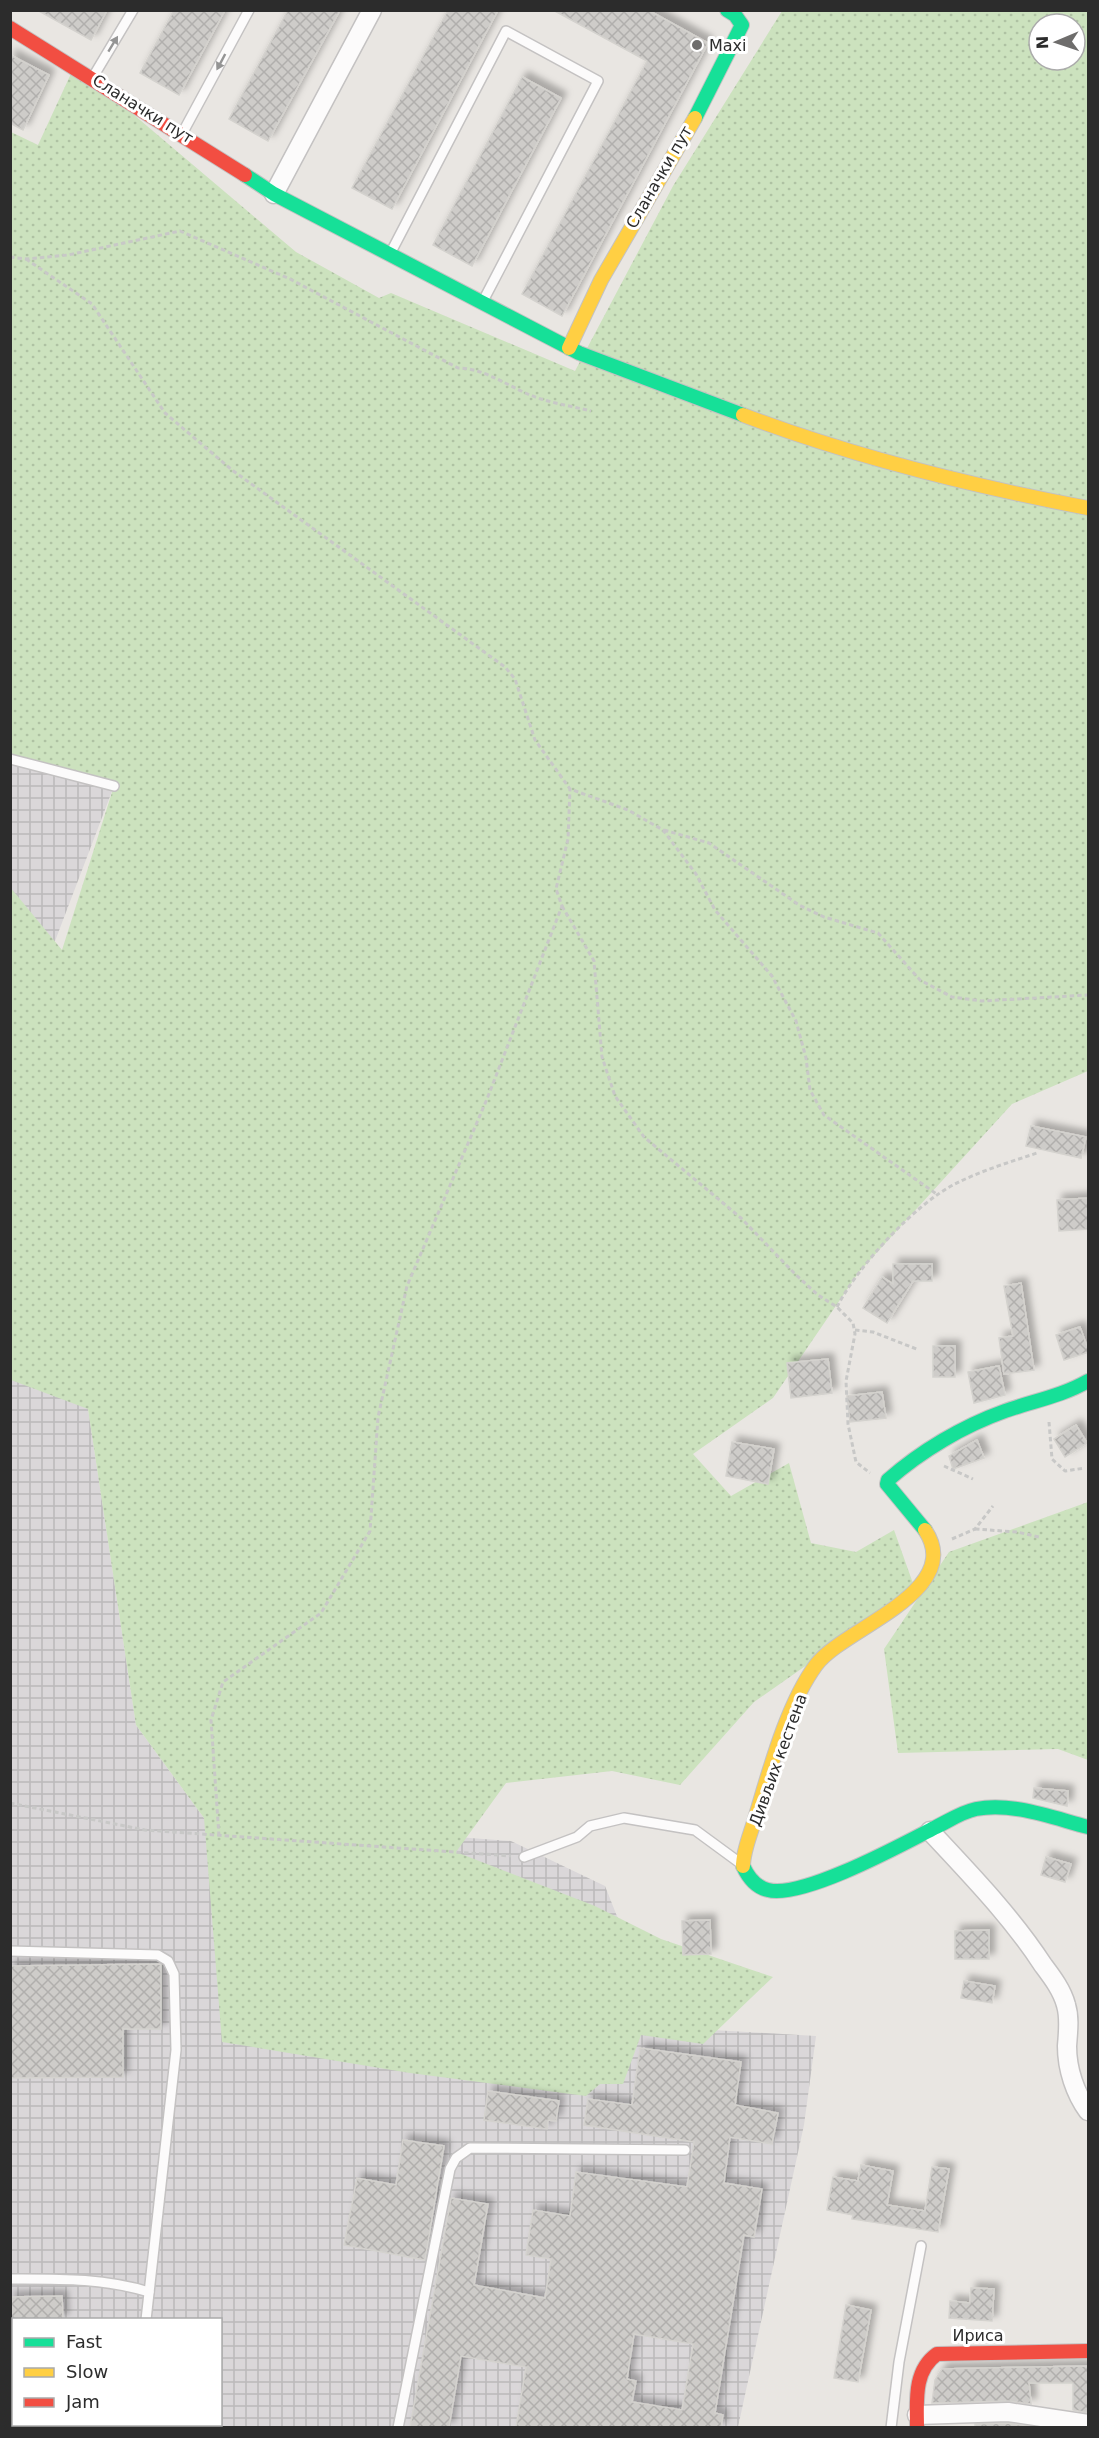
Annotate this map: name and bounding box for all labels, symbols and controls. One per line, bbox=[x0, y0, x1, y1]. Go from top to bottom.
north arrow bbox=[1027, 12, 1087, 72]
text: N bbox=[1033, 35, 1052, 50]
one-way arrow bbox=[107, 36, 118, 52]
place label: Maxi bbox=[709, 36, 747, 55]
marker: Maxi bbox=[690, 38, 704, 52]
one-way arrow bbox=[216, 54, 226, 71]
street label: Сланачки пут bbox=[89, 70, 197, 148]
street label: Сланачки пут bbox=[622, 122, 696, 232]
street label: Дивљих кестена bbox=[745, 1691, 811, 1829]
legend bbox=[12, 2318, 222, 2426]
street label: Ириса bbox=[952, 2326, 1004, 2345]
text: Fast bbox=[66, 2331, 102, 2352]
text: Slow bbox=[66, 2361, 108, 2382]
text: Jam bbox=[65, 2391, 100, 2412]

